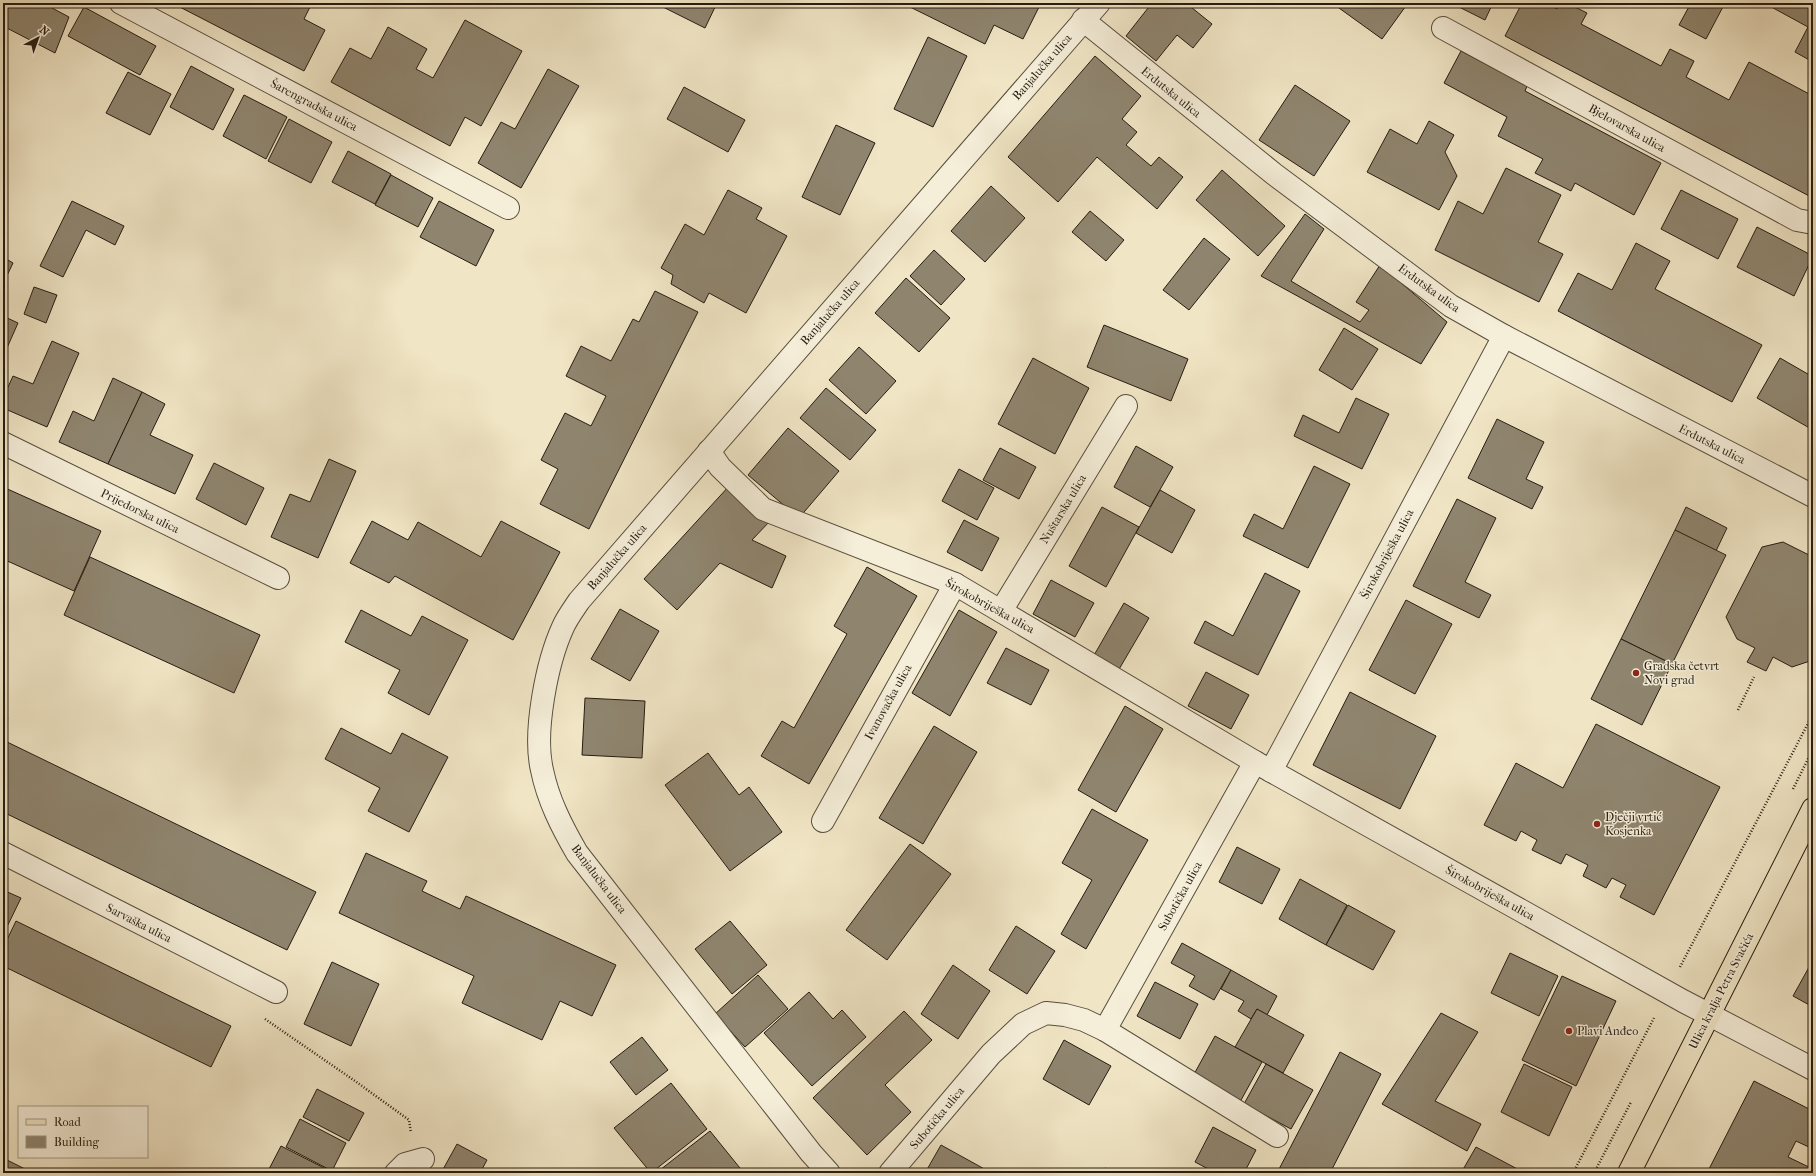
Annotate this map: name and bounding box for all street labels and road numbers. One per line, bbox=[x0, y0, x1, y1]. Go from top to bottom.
street label: Banjalučka ulica bbox=[1010, 31, 1075, 103]
street label: Erdutska ulica bbox=[1138, 64, 1204, 121]
street label: Šarengradska ulica bbox=[268, 75, 361, 134]
street label: Bjelovarska ulica bbox=[1586, 101, 1668, 155]
street label: Erdutska ulica bbox=[1395, 261, 1463, 315]
street label: Banjalučka ulica bbox=[798, 276, 863, 348]
street label: Erdutska ulica bbox=[1676, 421, 1748, 467]
street label: Nuštarska ulica bbox=[1037, 472, 1089, 546]
street label: Prijedorska ulica bbox=[98, 486, 182, 536]
street label: Širokobriješka ulica bbox=[1357, 506, 1417, 601]
street label: Banjalučka ulica bbox=[585, 521, 650, 593]
street label: Širokobriješka ulica bbox=[943, 575, 1038, 636]
street label: Ivanovačka ulica bbox=[862, 661, 915, 742]
street label: Banjalučka ulica bbox=[568, 842, 630, 917]
street label: Subotička ulica bbox=[1155, 859, 1205, 933]
street label: Širokobriješka ulica bbox=[1443, 862, 1538, 923]
street label: Sarvaška ulica bbox=[104, 901, 174, 946]
street label: Ulica kralja Petra Svačića bbox=[1686, 930, 1757, 1051]
street label: Subotička ulica bbox=[907, 1084, 967, 1152]

